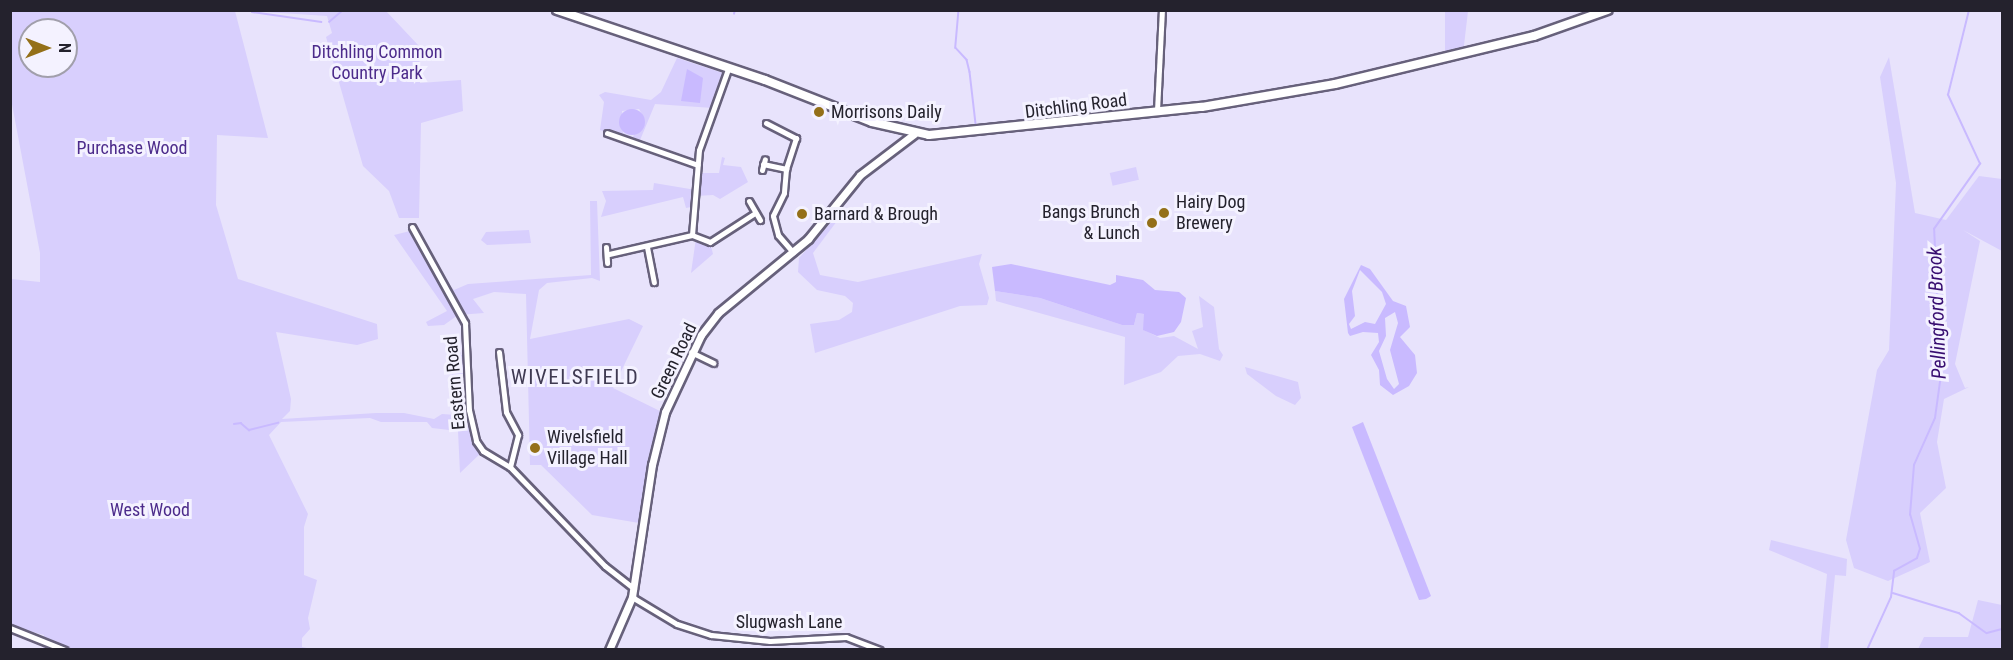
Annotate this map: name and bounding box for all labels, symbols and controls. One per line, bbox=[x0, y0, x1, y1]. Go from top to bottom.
north arrow bbox=[18, 18, 78, 78]
park label: Ditchling Common Country Park bbox=[312, 42, 442, 84]
text: N bbox=[55, 43, 74, 53]
street label: Ditchling Road bbox=[1024, 89, 1128, 123]
place label: Morrisons Daily bbox=[831, 101, 942, 123]
marker: Morrisons Daily bbox=[812, 105, 826, 119]
park label: Purchase Wood bbox=[77, 137, 187, 159]
place label: Hairy Dog Brewery bbox=[1176, 192, 1245, 234]
place label: Bangs Brunch & Lunch bbox=[1042, 202, 1140, 244]
place label: Barnard & Brough bbox=[814, 203, 938, 225]
marker: Hairy Dog Brewery bbox=[1157, 206, 1171, 220]
marker: Barnard & Brough bbox=[795, 207, 809, 221]
marker: Bangs Brunch & Lunch bbox=[1145, 216, 1159, 230]
water label: Pellingford Brook bbox=[1923, 246, 1951, 380]
street label: Green Road bbox=[646, 319, 702, 403]
street label: Eastern Road bbox=[440, 335, 470, 431]
district label: WIVELSFIELD bbox=[511, 364, 639, 390]
place label: Wivelsfield Village Hall bbox=[547, 427, 628, 470]
marker: Wivelsfield Village Hall bbox=[528, 441, 542, 455]
park label: West Wood bbox=[110, 499, 190, 521]
street label: Slugwash Lane bbox=[736, 611, 842, 633]

